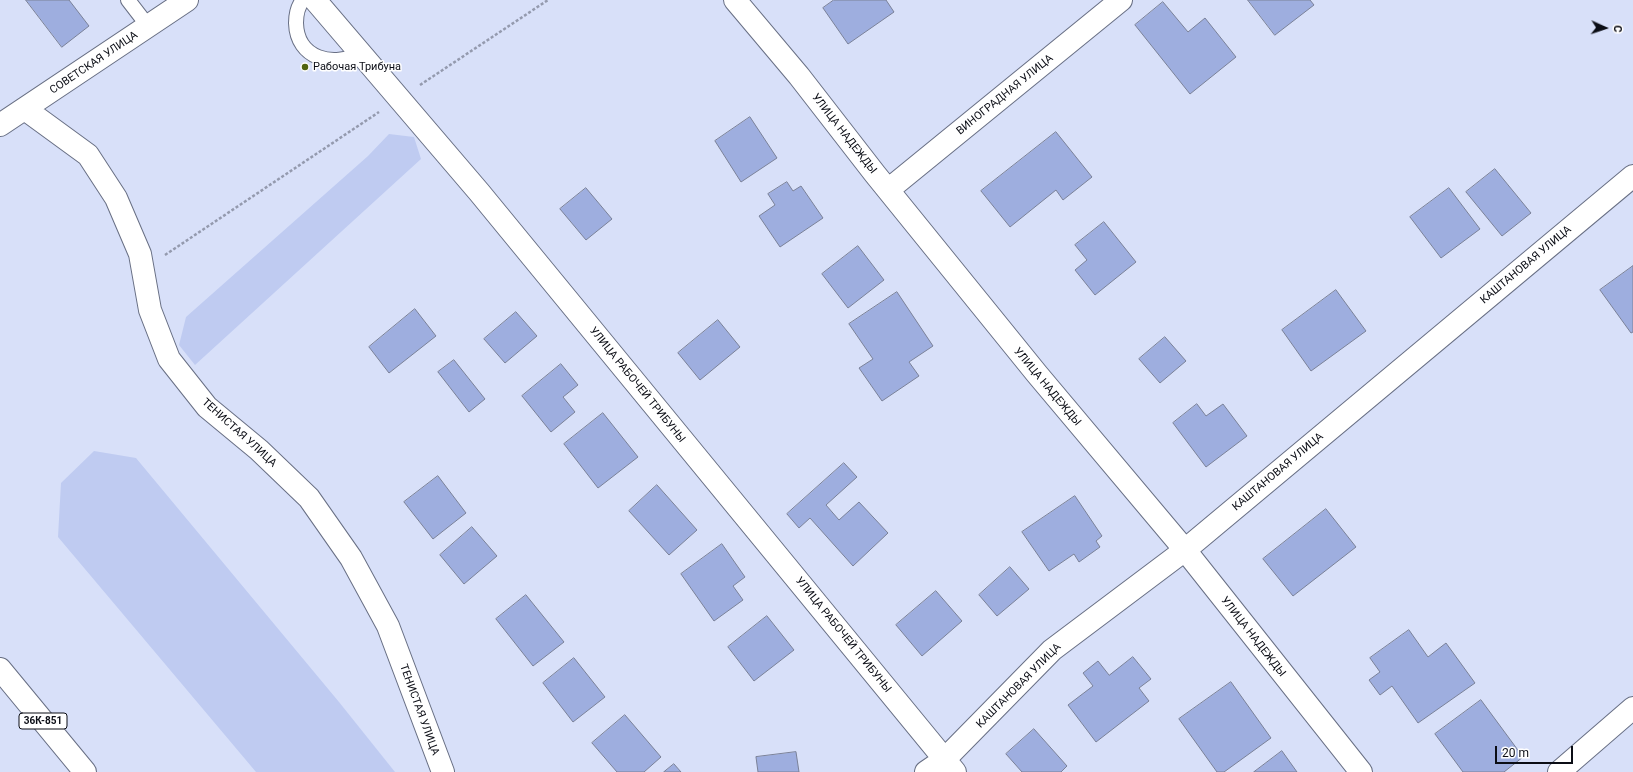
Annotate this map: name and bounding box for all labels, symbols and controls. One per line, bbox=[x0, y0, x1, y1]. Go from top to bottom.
north arrow bbox=[1585, 8, 1625, 48]
text: С bbox=[1611, 25, 1624, 33]
street label: СОВЕТСКАЯ УЛИЦА bbox=[48, 29, 140, 97]
street label: ВИНОГРАДНАЯ УЛИЦА bbox=[954, 52, 1056, 138]
place label: Рабочая Трибуна bbox=[313, 60, 401, 74]
marker: Рабочая Трибуна bbox=[300, 62, 310, 72]
street label: УЛИЦА НАДЕЖДЫ bbox=[809, 91, 879, 177]
street label: КАШТАНОВАЯ УЛИЦА bbox=[1478, 223, 1574, 307]
street label: УЛИЦА РАБОЧЕЙ ТРИБУНЫ bbox=[586, 324, 688, 446]
street label: УЛИЦА НАДЕЖДЫ bbox=[1010, 345, 1084, 429]
street label: ТЕНИСТАЯ УЛИЦА bbox=[199, 396, 279, 470]
street label: КАШТАНОВАЯ УЛИЦА bbox=[1230, 430, 1326, 514]
street label: УЛИЦА РАБОЧЕЙ ТРИБУНЫ bbox=[792, 574, 894, 696]
street label: УЛИЦА НАДЕЖДЫ bbox=[1218, 594, 1288, 680]
street label: КАШТАНОВАЯ УЛИЦА bbox=[974, 641, 1064, 731]
street label: ТЕНИСТАЯ УЛИЦА bbox=[396, 663, 442, 757]
road number: 36К-851 bbox=[19, 713, 67, 729]
scale bar bbox=[1497, 738, 1575, 764]
text: 20 m bbox=[1502, 746, 1529, 760]

